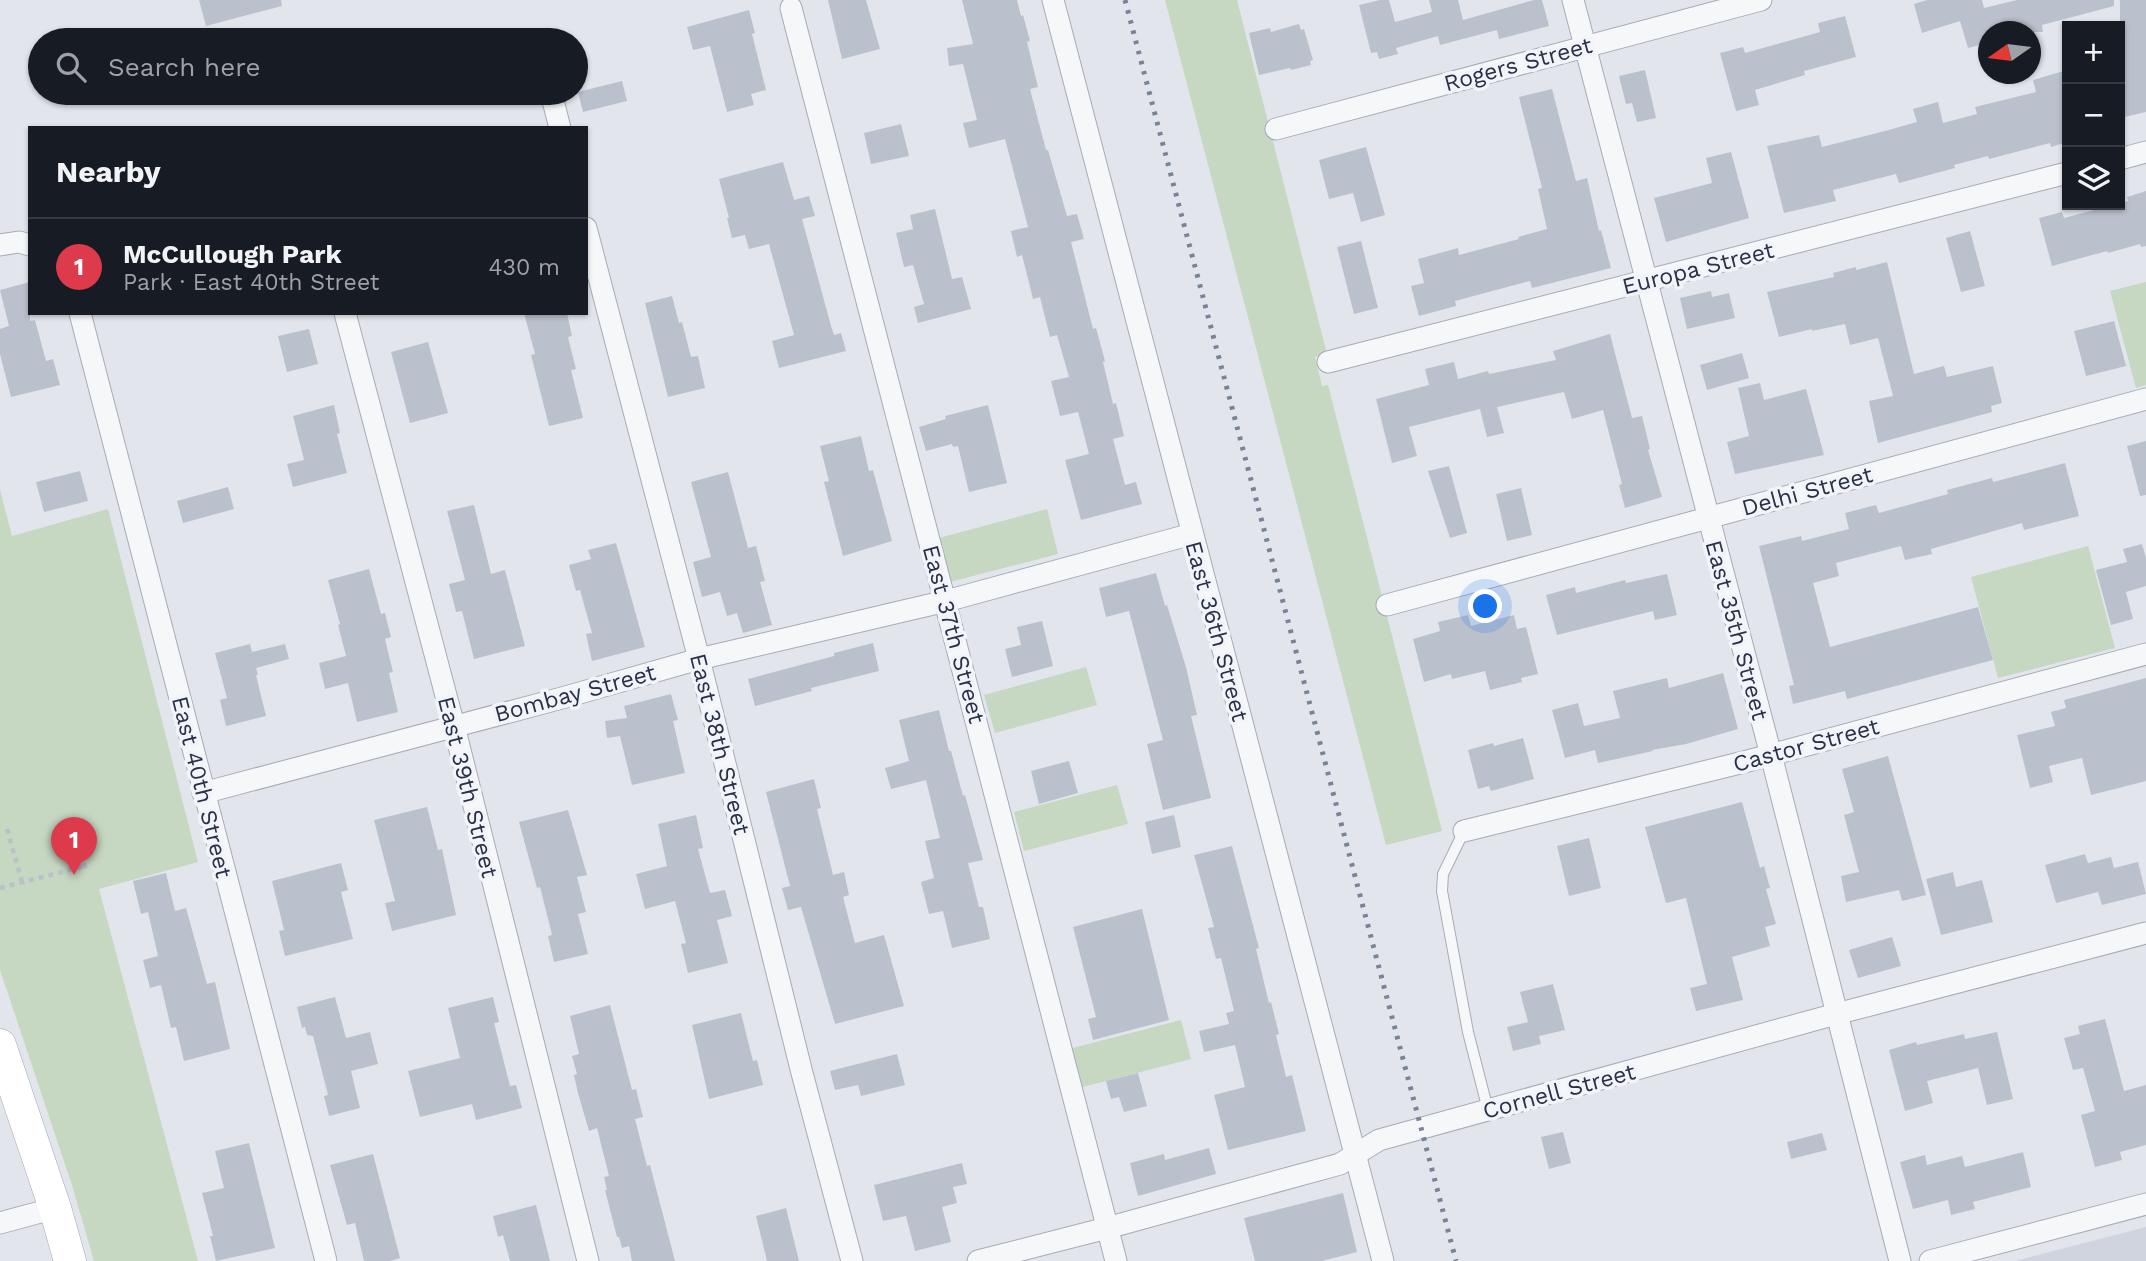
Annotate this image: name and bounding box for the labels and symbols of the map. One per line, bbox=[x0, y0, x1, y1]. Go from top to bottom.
north arrow bbox=[1978, 21, 2041, 84]
street label: Rogers Street bbox=[1441, 32, 1596, 97]
street label: Europa Street bbox=[1619, 237, 1777, 300]
street label: Delhi Street bbox=[1739, 461, 1876, 522]
street label: East 35th Street bbox=[1700, 537, 1774, 723]
street label: East 36th Street bbox=[1179, 538, 1254, 725]
street label: East 37th Street bbox=[917, 542, 990, 727]
your location bbox=[1468, 589, 1502, 623]
street label: East 38th Street bbox=[684, 651, 755, 838]
street label: Bombay Street bbox=[492, 659, 659, 728]
street label: East 40th Street bbox=[166, 693, 237, 881]
street label: East 39th Street bbox=[432, 694, 503, 881]
street label: Castor Street bbox=[1730, 713, 1883, 778]
pin: 1 bbox=[51, 817, 97, 875]
street label: Cornell Street bbox=[1480, 1058, 1639, 1125]

